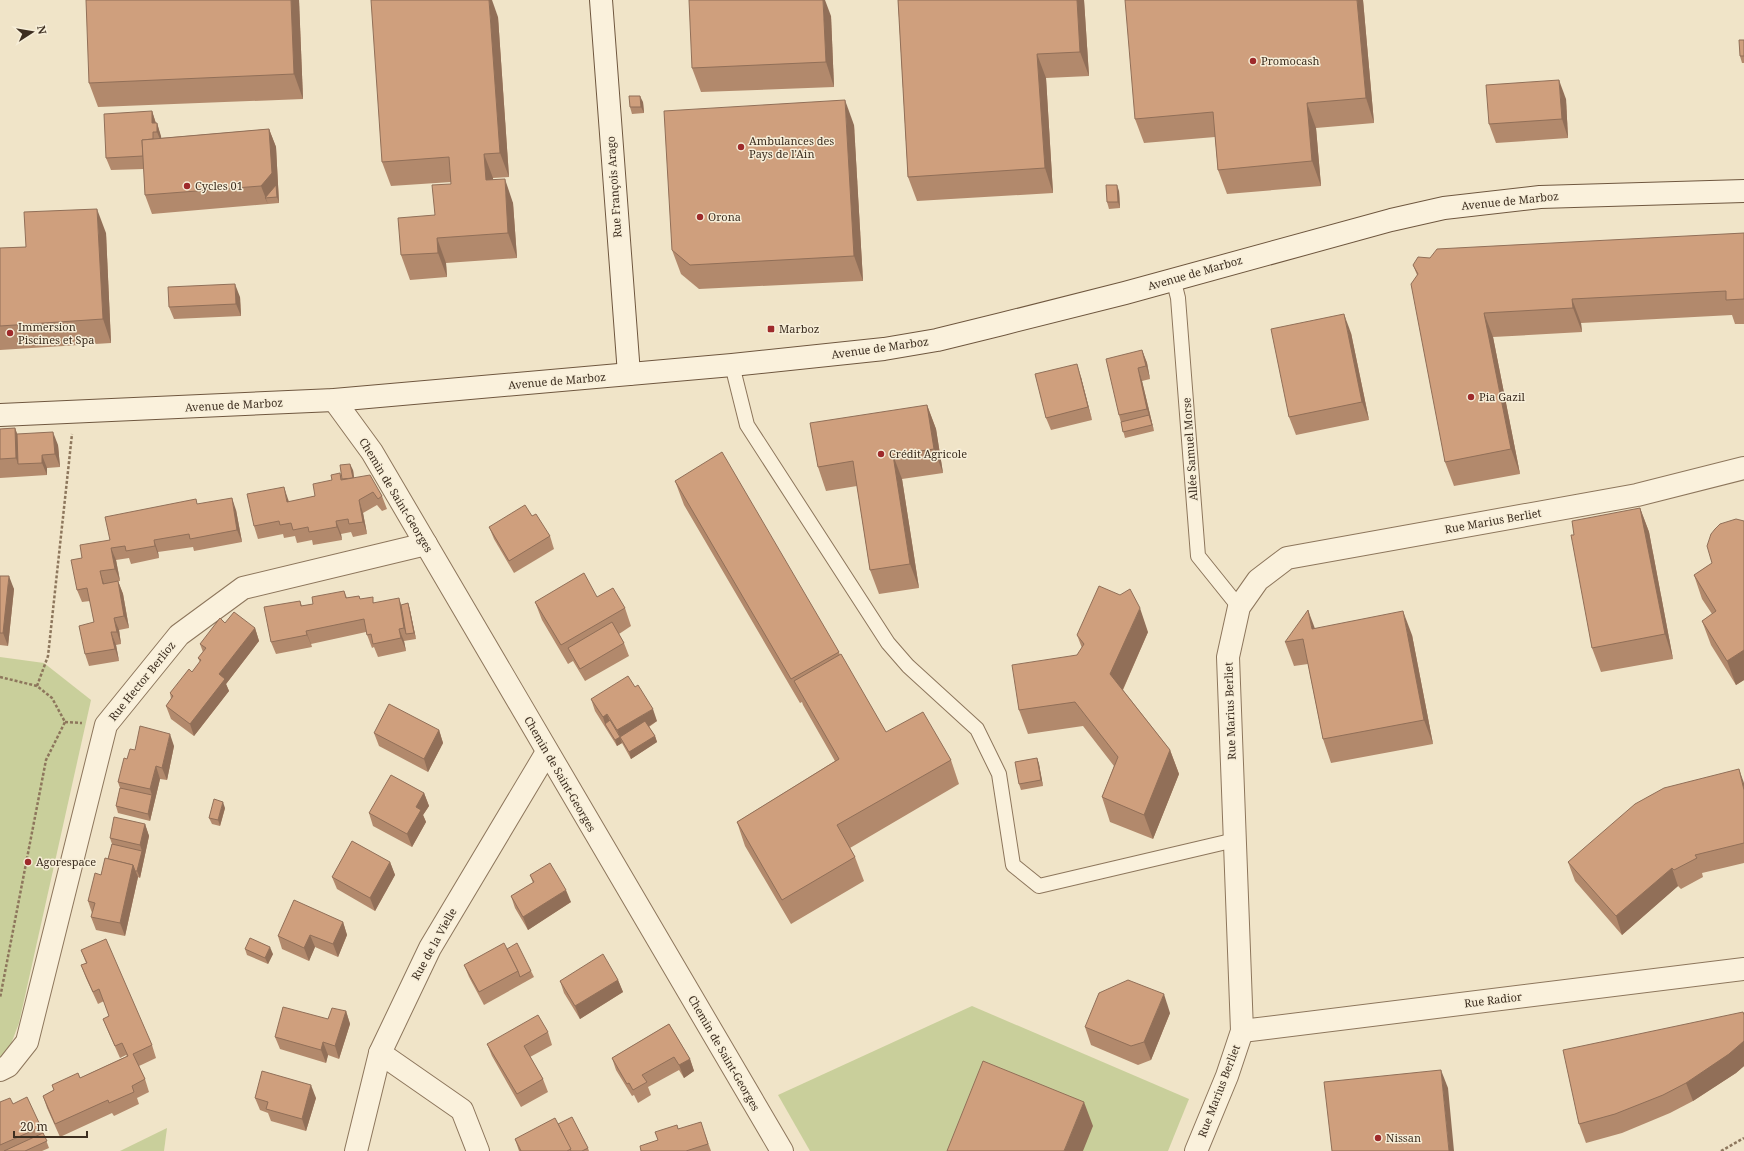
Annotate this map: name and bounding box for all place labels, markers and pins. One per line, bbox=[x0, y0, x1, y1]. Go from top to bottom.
place label: Promocash bbox=[1261, 53, 1319, 68]
marker: Promocash bbox=[1248, 56, 1258, 66]
place label: Ambulances des Pays de l'Ain bbox=[749, 133, 834, 161]
marker: Ambulances des Pays de l'Ain bbox=[736, 142, 746, 152]
place label: Cycles 01 bbox=[195, 178, 243, 193]
marker: Cycles 01 bbox=[182, 181, 192, 191]
place label: Orona bbox=[708, 209, 741, 224]
marker: Orona bbox=[695, 212, 705, 222]
place label: Immersion Piscines et Spa bbox=[18, 319, 94, 347]
place label: Marboz bbox=[779, 321, 819, 336]
marker: Marboz bbox=[766, 324, 776, 334]
marker: Immersion Piscines et Spa bbox=[5, 328, 15, 338]
place label: Pia Gazil bbox=[1479, 389, 1525, 404]
marker: Pia Gazil bbox=[1466, 392, 1476, 402]
place label: Crédit Agricole bbox=[889, 446, 967, 461]
marker: Crédit Agricole bbox=[876, 449, 886, 459]
place label: Agorespace bbox=[36, 854, 96, 869]
marker: Agorespace bbox=[23, 857, 33, 867]
place label: Nissan bbox=[1386, 1130, 1421, 1145]
marker: Nissan bbox=[1373, 1133, 1383, 1143]

